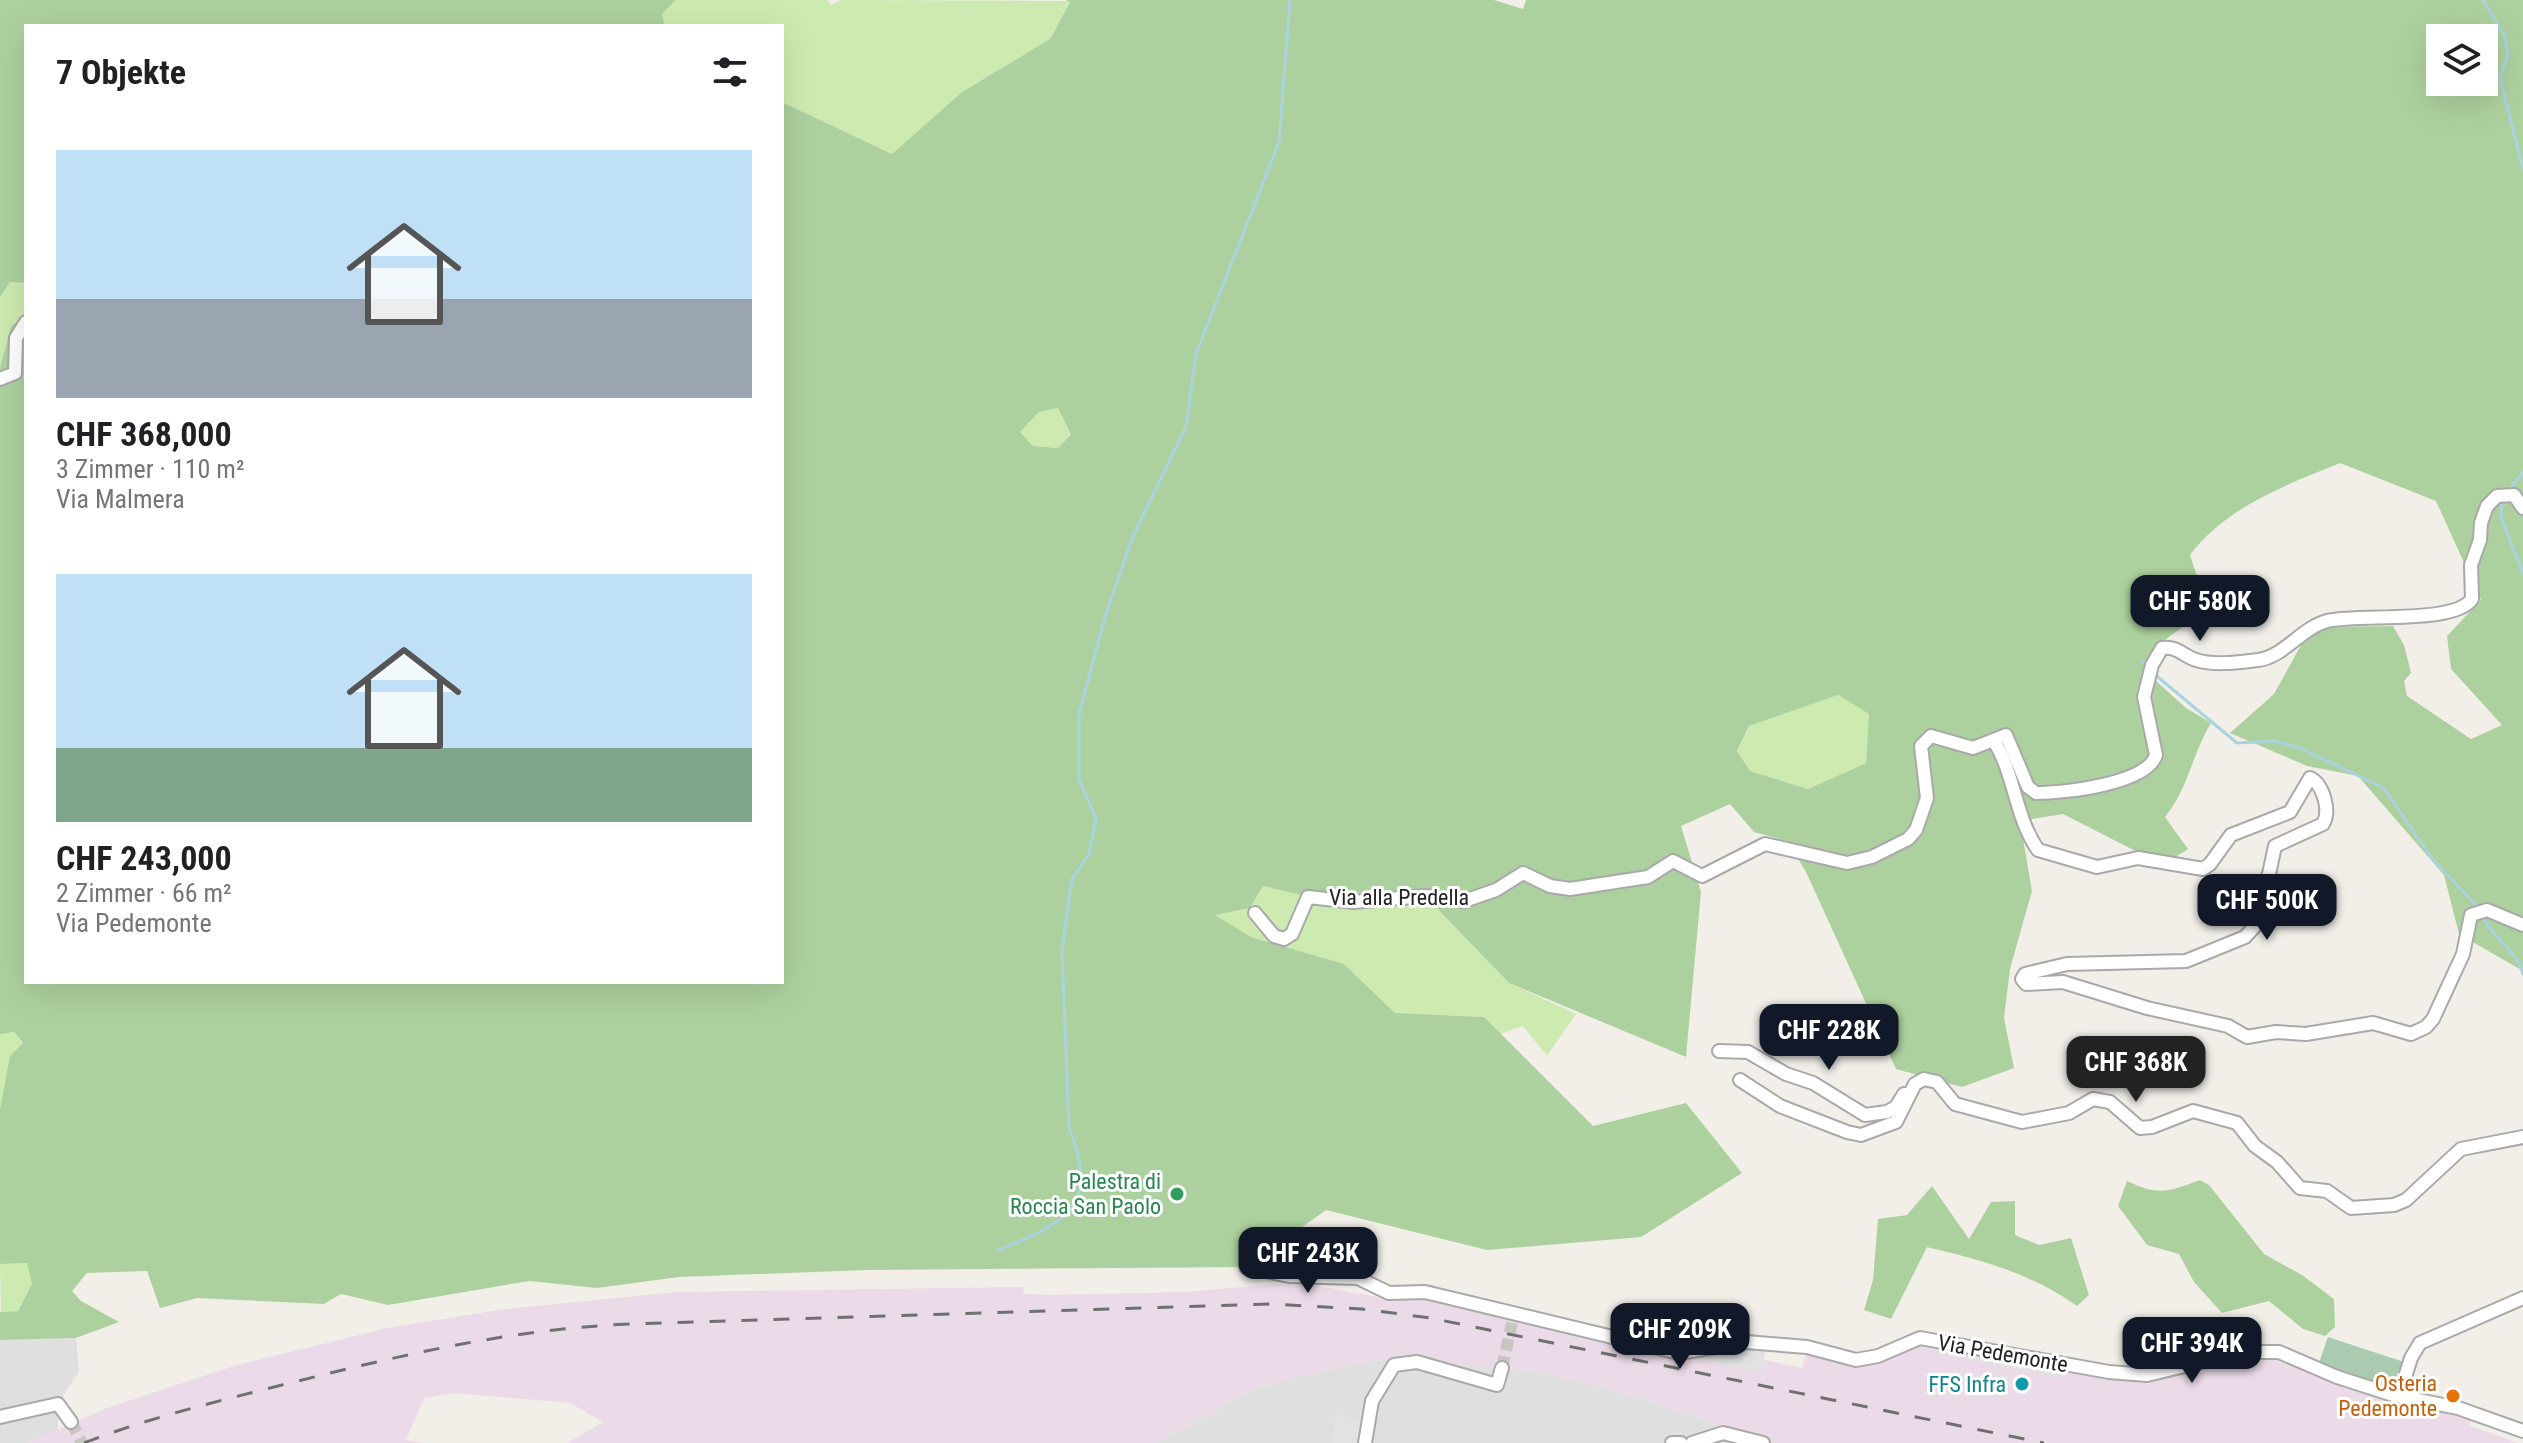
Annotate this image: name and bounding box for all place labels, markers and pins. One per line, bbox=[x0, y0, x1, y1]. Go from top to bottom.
pin: CHF 580K bbox=[2117, 575, 2283, 643]
pin: CHF 500K bbox=[2184, 874, 2350, 942]
pin: CHF 228K bbox=[1746, 1004, 1912, 1072]
pin: CHF 368K bbox=[2053, 1036, 2219, 1104]
place label: Palestra di Roccia San Paolo bbox=[1010, 1169, 1161, 1219]
marker: Palestra di Roccia San Paolo bbox=[1168, 1185, 1186, 1203]
pin: CHF 243K bbox=[1225, 1227, 1391, 1295]
pin: CHF 209K bbox=[1597, 1303, 1763, 1371]
pin: CHF 394K bbox=[2109, 1317, 2275, 1385]
place label: Osteria Pedemonte bbox=[2338, 1371, 2437, 1421]
place label: FFS Infra bbox=[1928, 1372, 2006, 1397]
marker: FFS Infra bbox=[2013, 1375, 2031, 1393]
marker: Osteria Pedemonte bbox=[2444, 1387, 2462, 1405]

